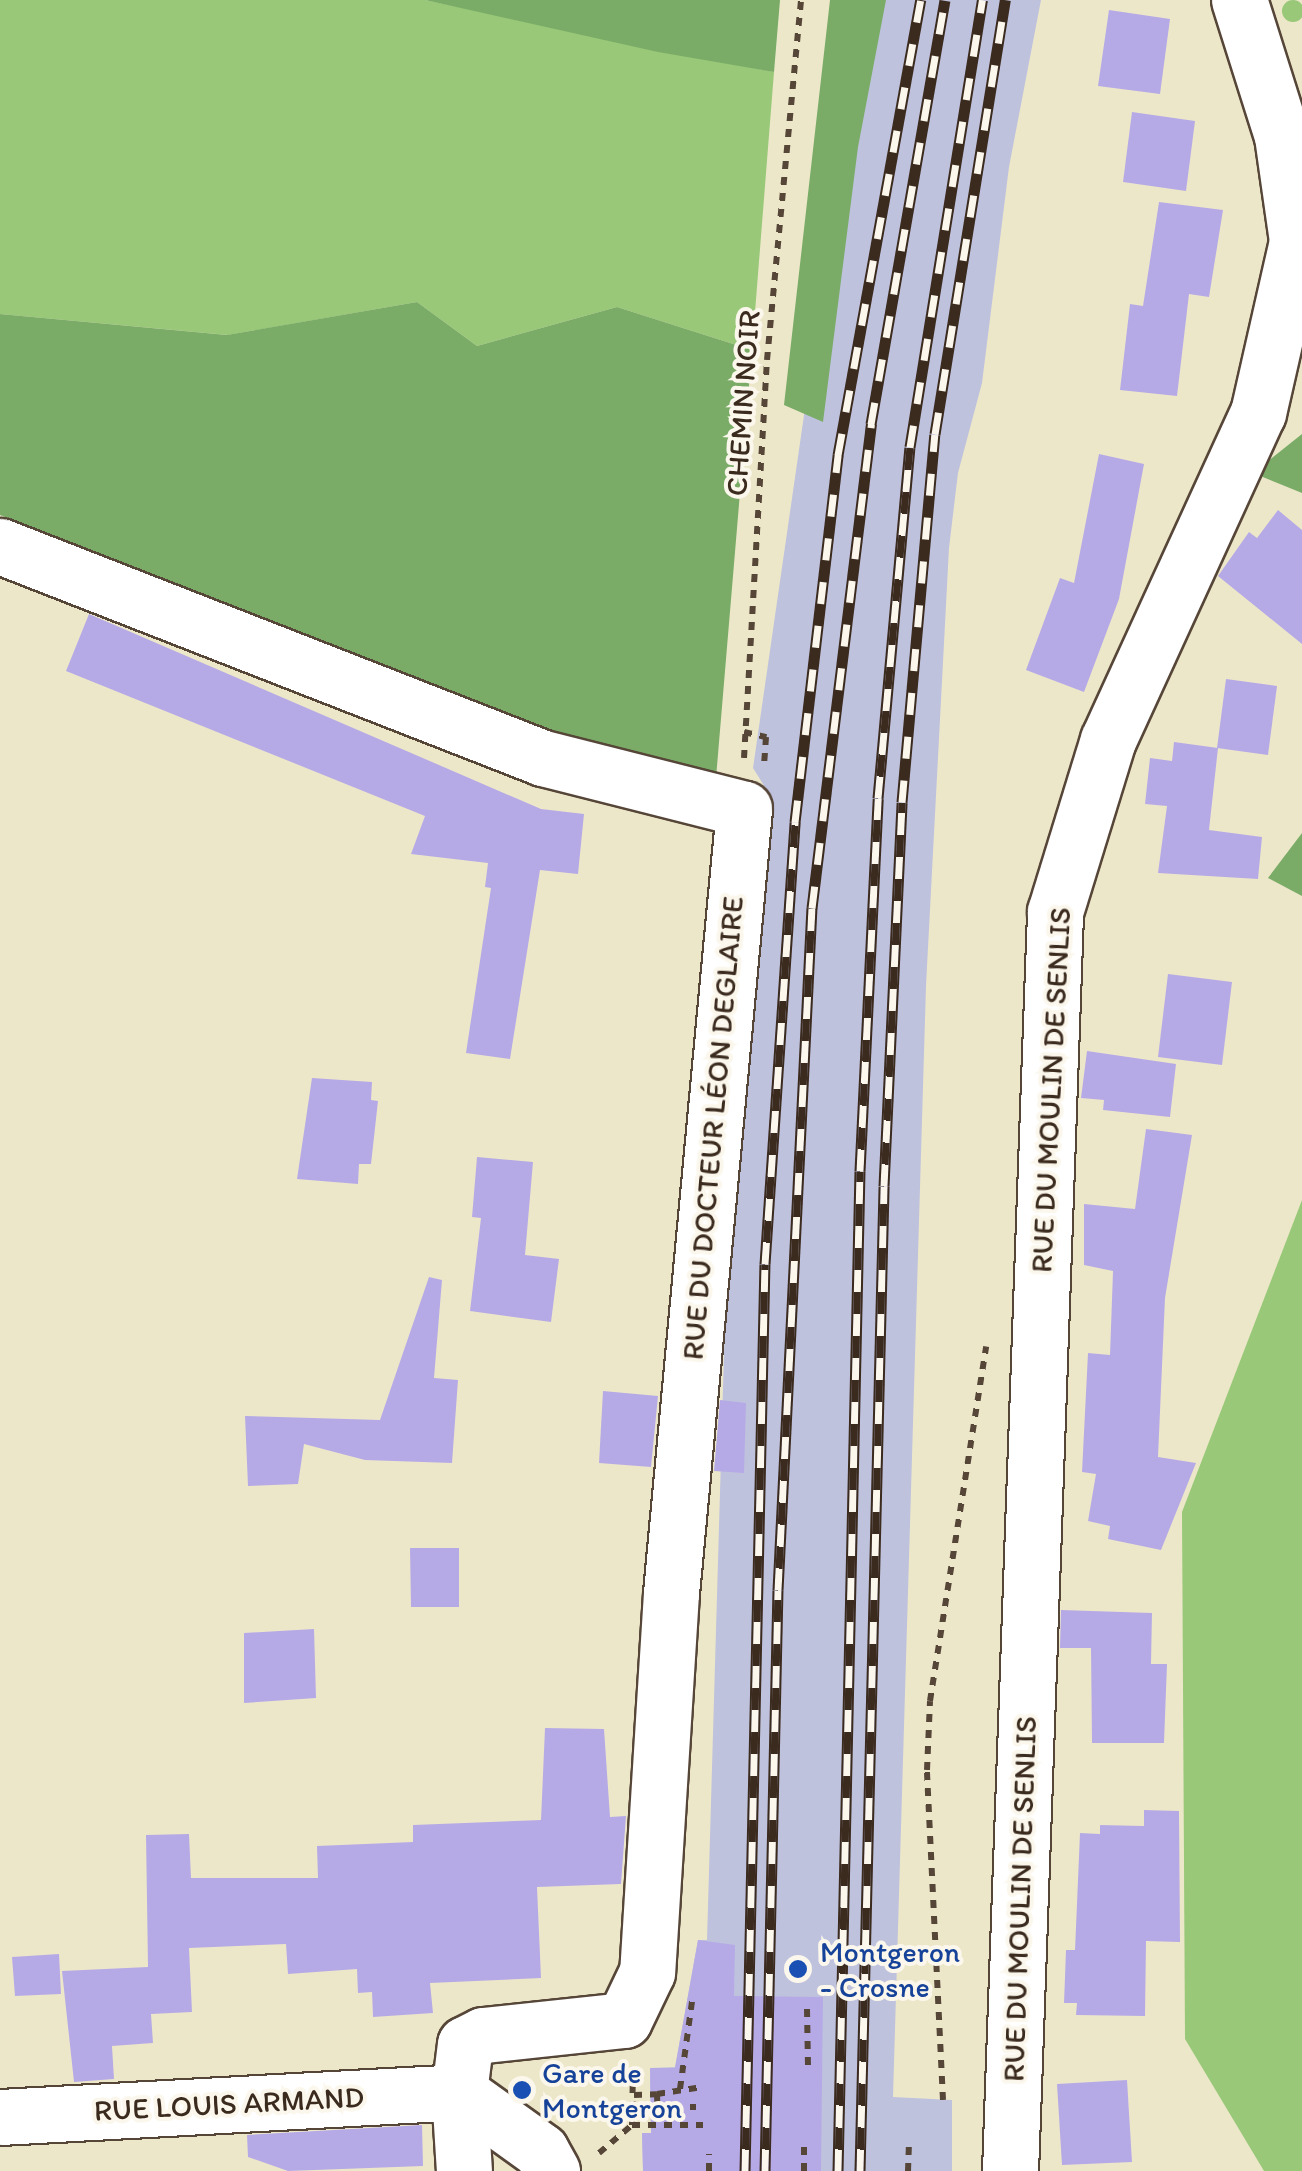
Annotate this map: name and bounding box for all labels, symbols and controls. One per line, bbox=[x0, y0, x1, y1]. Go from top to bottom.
street label: CHEMIN NOIR bbox=[719, 310, 767, 496]
street label: RUE DU DOCTEUR LÉON DEGLAIRE bbox=[675, 895, 751, 1361]
street label: RUE DU MOULIN DE SENLIS bbox=[1024, 908, 1078, 1272]
street label: RUE DU MOULIN DE SENLIS bbox=[996, 1717, 1044, 2081]
place label: Montgeron - Crosne bbox=[820, 1934, 960, 2004]
marker: Montgeron - Crosne bbox=[785, 1956, 811, 1982]
place label: Gare de Montgeron bbox=[542, 2055, 682, 2126]
street label: RUE LOUIS ARMAND bbox=[91, 2079, 367, 2129]
marker: Gare de Montgeron bbox=[511, 2079, 533, 2101]

